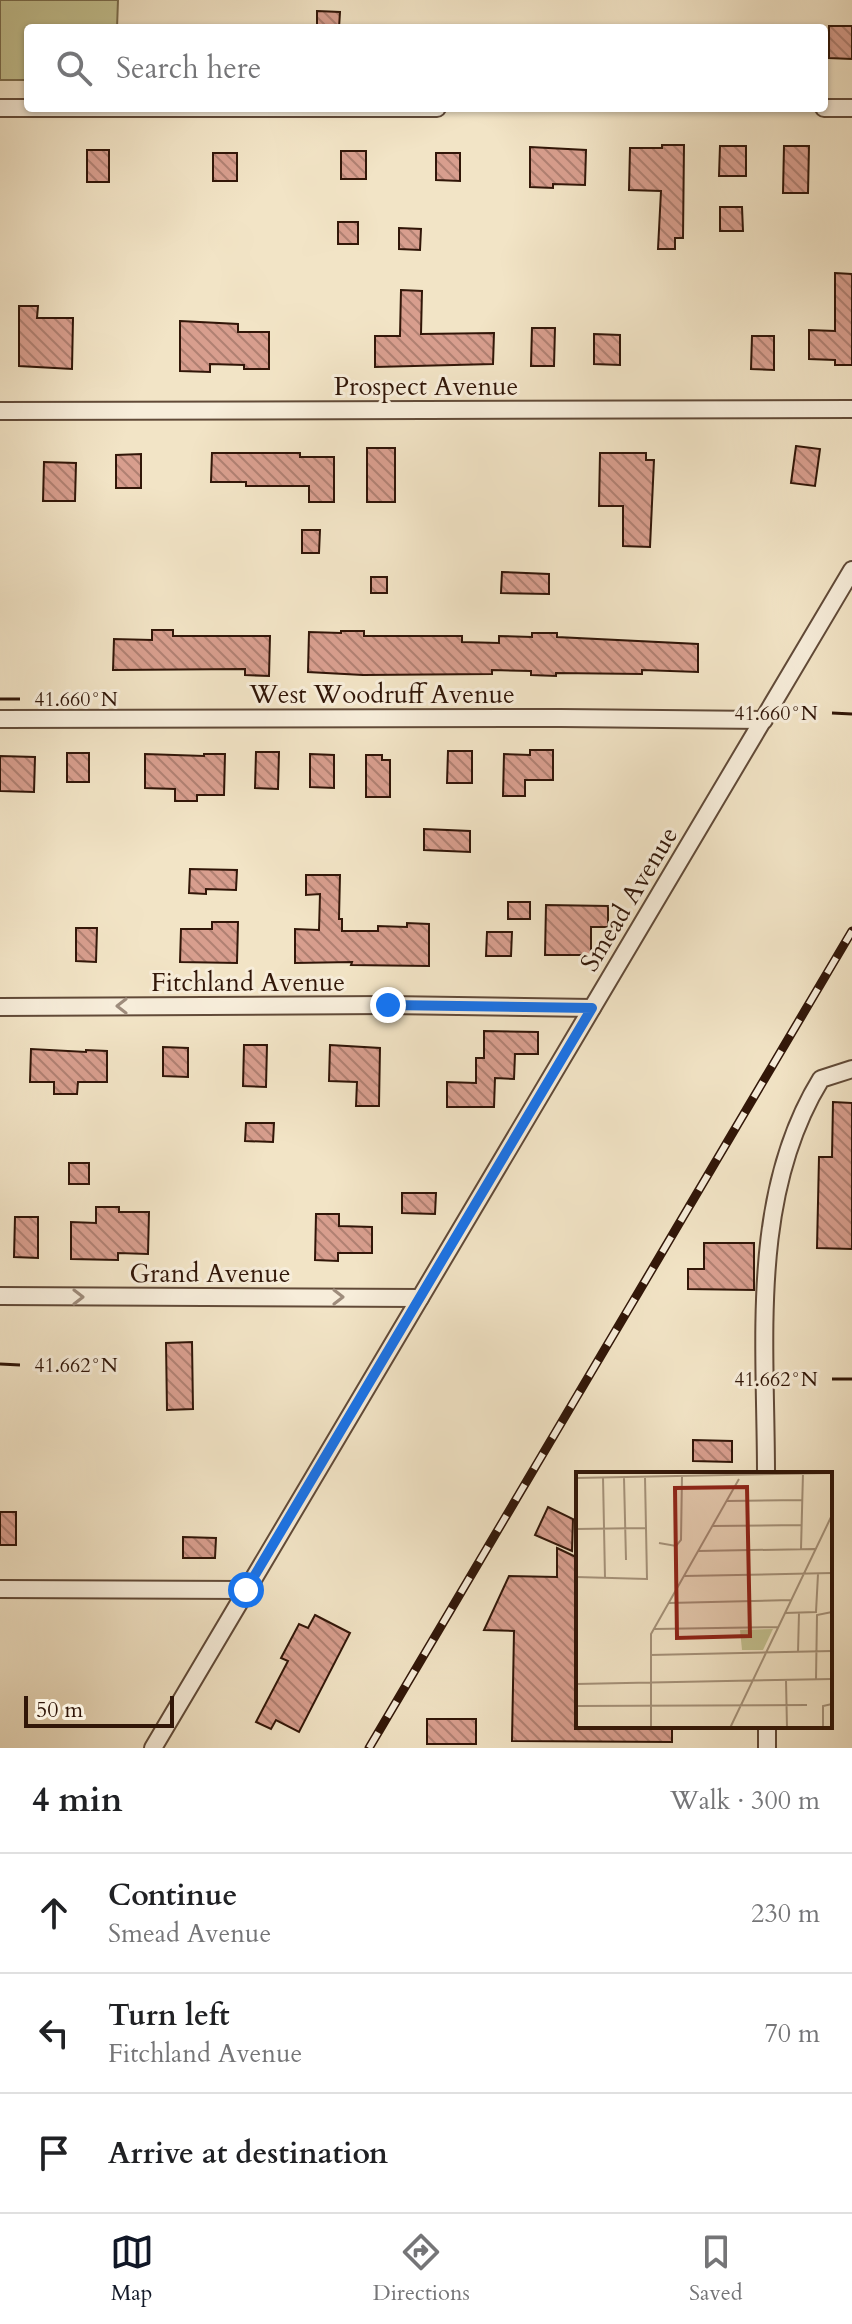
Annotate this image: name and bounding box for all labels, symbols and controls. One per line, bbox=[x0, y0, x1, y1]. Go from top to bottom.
search box bbox=[24, 24, 828, 112]
icon: search bbox=[52, 46, 96, 90]
text: Search here bbox=[116, 48, 261, 89]
street label: Prospect Avenue bbox=[334, 369, 518, 404]
street label: West Woodruff Avenue bbox=[248, 677, 515, 712]
text: 41.660°N bbox=[34, 686, 118, 713]
text: 41.660°N bbox=[734, 700, 818, 727]
street label: Smead Avenue bbox=[572, 820, 686, 978]
street label: Fitchland Avenue bbox=[151, 965, 345, 1000]
route end bbox=[370, 987, 406, 1023]
one-way arrow bbox=[115, 997, 128, 1015]
street label: Grand Avenue bbox=[129, 1256, 291, 1291]
one-way arrow bbox=[72, 1288, 85, 1306]
one-way arrow bbox=[332, 1288, 345, 1306]
text: 41.662°N bbox=[34, 1352, 118, 1379]
text: 41.662°N bbox=[734, 1366, 818, 1393]
inset map bbox=[576, 1472, 832, 1728]
route start bbox=[228, 1572, 264, 1608]
scale bar bbox=[24, 1692, 174, 1728]
text: 50 m bbox=[36, 1695, 83, 1725]
text: 4 min bbox=[32, 1777, 123, 1823]
text: Walk · 300 m bbox=[670, 1783, 820, 1818]
text: Continue bbox=[108, 1875, 237, 1916]
icon: ahead bbox=[32, 1891, 76, 1935]
text: 230 m bbox=[751, 1896, 820, 1931]
text: Smead Avenue bbox=[108, 1916, 271, 1951]
text: Turn left bbox=[108, 1995, 230, 2036]
icon: left bbox=[32, 2011, 76, 2055]
text: 70 m bbox=[764, 2016, 820, 2051]
text: Fitchland Avenue bbox=[108, 2036, 302, 2071]
icon: arrive bbox=[32, 2131, 76, 2175]
text: Arrive at destination bbox=[108, 2133, 388, 2174]
tab: Map bbox=[110, 2230, 154, 2308]
tab: Directions bbox=[373, 2230, 470, 2308]
tab: Saved bbox=[689, 2230, 742, 2308]

